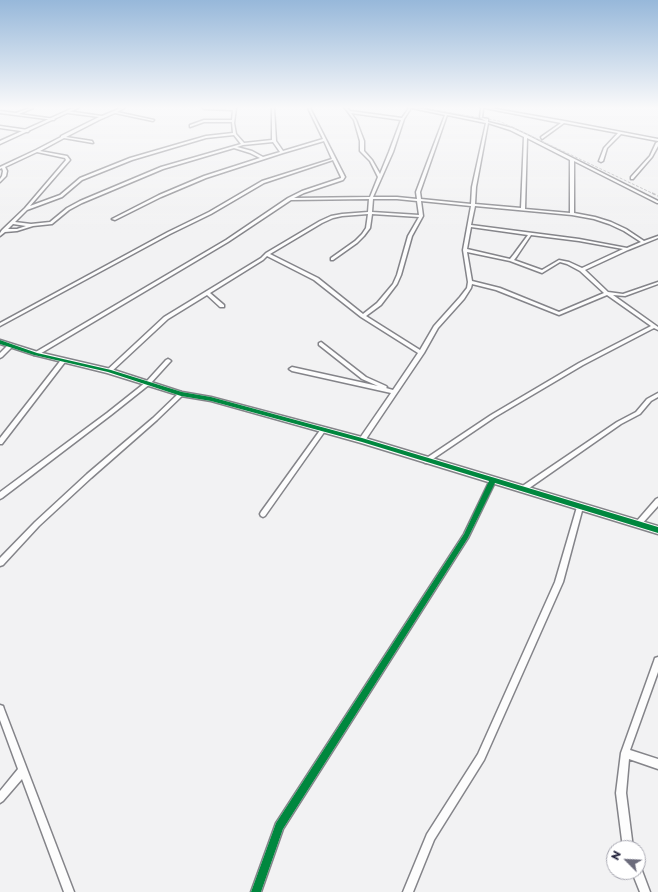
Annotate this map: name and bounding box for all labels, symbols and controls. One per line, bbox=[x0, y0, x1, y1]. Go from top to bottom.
north arrow bbox=[606, 840, 646, 880]
text: N bbox=[606, 848, 625, 863]

